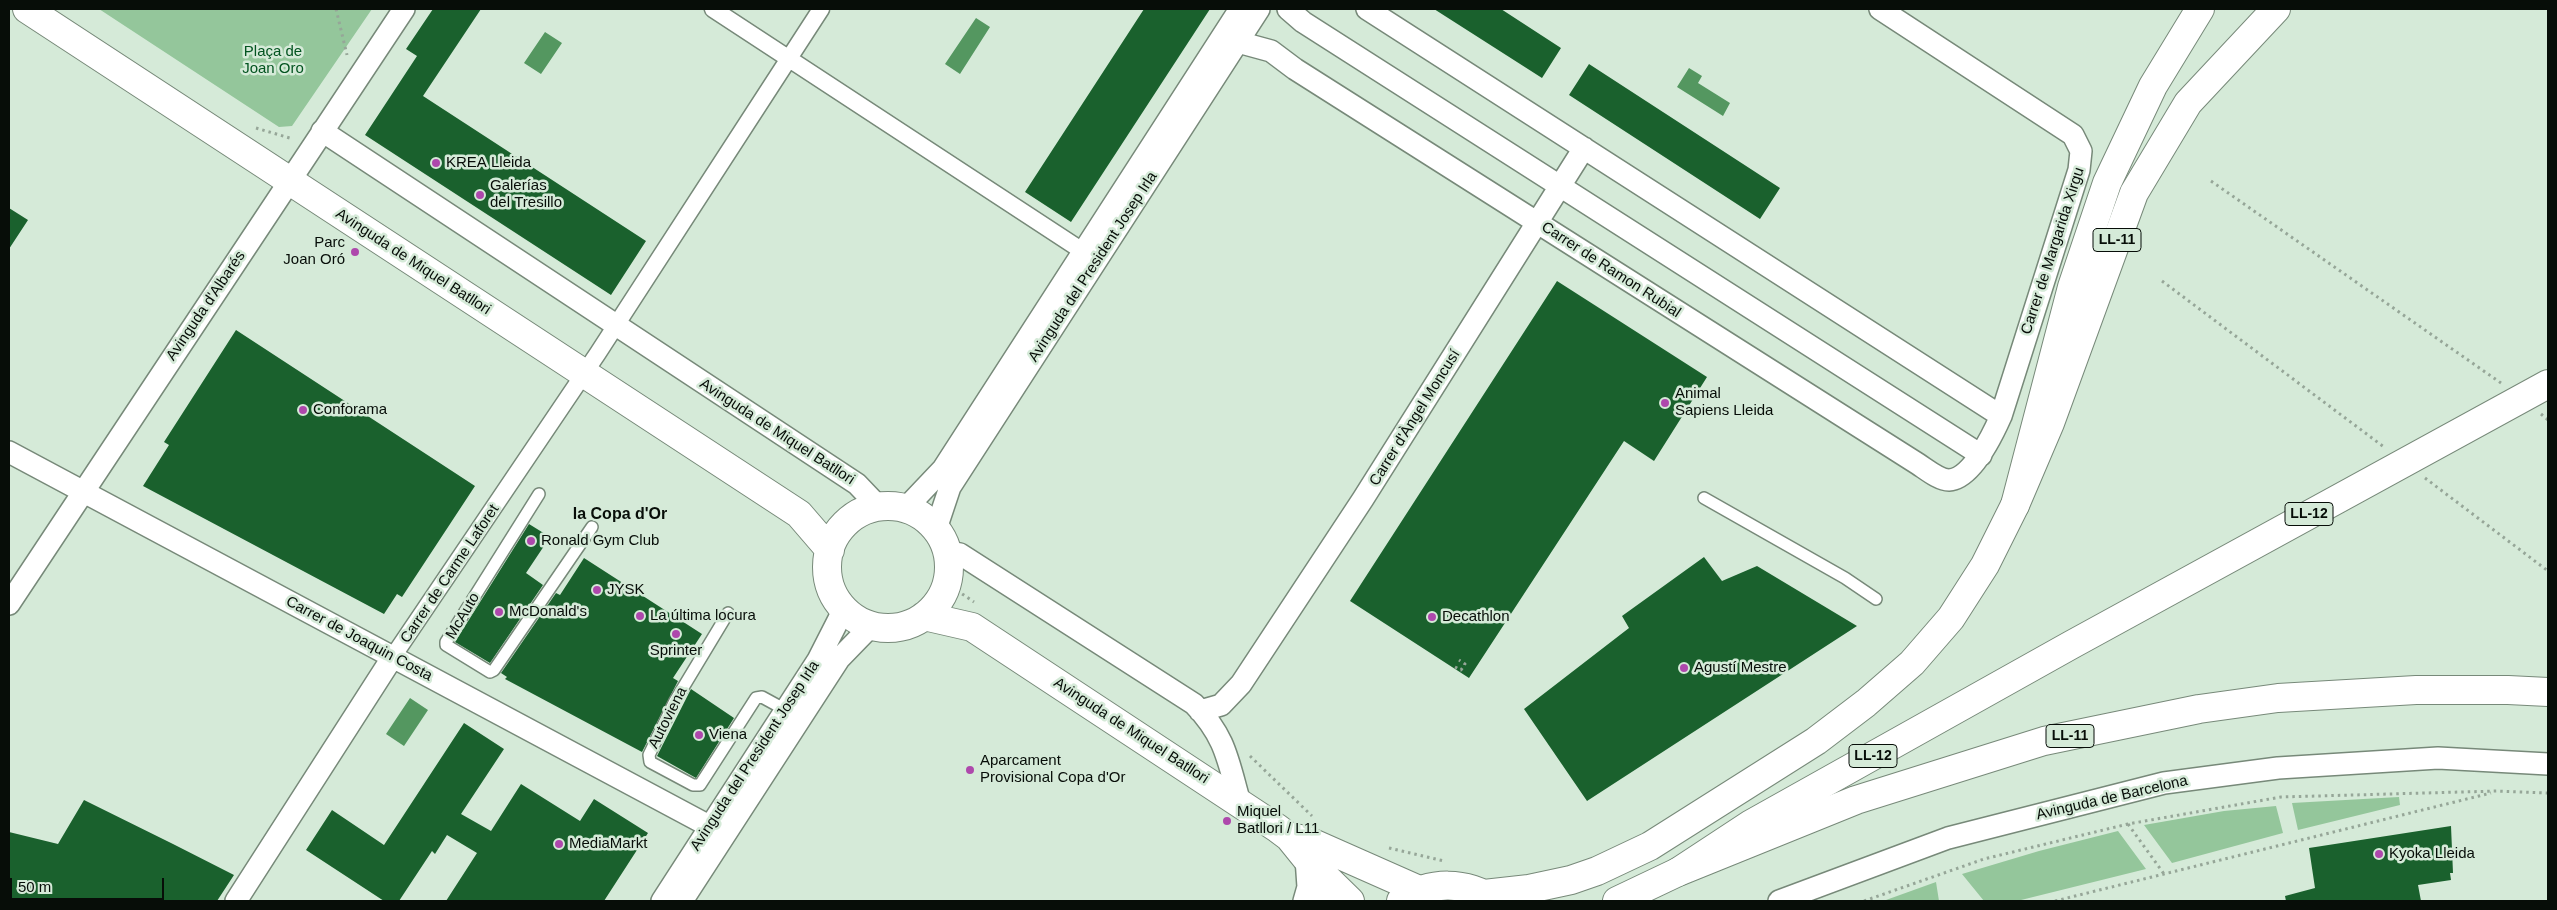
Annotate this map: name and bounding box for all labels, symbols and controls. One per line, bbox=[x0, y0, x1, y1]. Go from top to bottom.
park label: Plaça de Joan Oro bbox=[242, 43, 304, 78]
place label: KREA Lleida bbox=[446, 154, 531, 172]
marker: KREA Lleida bbox=[430, 157, 442, 169]
street label: Carrer de Margarida Xirgu bbox=[2018, 165, 2088, 337]
street label: Avinguda del President Josep Irla bbox=[1025, 169, 1161, 365]
place label: Galerías del Tresillo bbox=[490, 177, 562, 212]
marker: Galerías del Tresillo bbox=[474, 189, 486, 201]
street label: Avinguda de Miquel Batllori bbox=[332, 205, 494, 319]
street label: Carrer de Ramon Rubial bbox=[1538, 218, 1684, 322]
road number: LL-11 bbox=[2093, 228, 2141, 252]
place label: Parc Joan Oró bbox=[283, 234, 345, 269]
marker: Parc Joan Oró bbox=[349, 246, 361, 258]
street label: Avinguda d'Albarés bbox=[163, 248, 249, 364]
street label: Carrer d'Àngel Moncusí bbox=[1366, 347, 1464, 489]
street label: Avinguda de Miquel Batllori bbox=[696, 375, 858, 489]
place label: Animal Sapiens Lleida bbox=[1675, 385, 1773, 420]
marker: Animal Sapiens Lleida bbox=[1659, 397, 1671, 409]
place label: Conforama bbox=[313, 401, 387, 419]
marker: Conforama bbox=[297, 404, 309, 416]
street label: Carrer de Carme Laforet bbox=[397, 501, 503, 647]
road number: LL-12 bbox=[2285, 502, 2333, 526]
district label: la Copa d'Or bbox=[573, 505, 667, 525]
place label: Ronald Gym Club bbox=[541, 532, 659, 550]
marker: Ronald Gym Club bbox=[525, 535, 537, 547]
place label: JYSK bbox=[607, 581, 645, 599]
marker: JYSK bbox=[591, 584, 603, 596]
street label: McAuto bbox=[442, 590, 484, 642]
street label: Carrer de Joaquin Costa bbox=[283, 593, 435, 685]
place label: McDonald's bbox=[509, 603, 587, 621]
marker: McDonald's bbox=[493, 606, 505, 618]
place label: La última locura bbox=[650, 607, 756, 625]
place label: Decathlon bbox=[1442, 608, 1510, 626]
marker: La última locura bbox=[634, 610, 646, 622]
marker: Decathlon bbox=[1426, 611, 1438, 623]
marker: Sprinter bbox=[670, 628, 682, 640]
place label: Sprinter bbox=[650, 642, 702, 660]
street label: Avinguda del President Josep Irla bbox=[687, 658, 823, 854]
place label: Agustí Mestre bbox=[1694, 659, 1787, 677]
marker: Agustí Mestre bbox=[1678, 662, 1690, 674]
street label: Avinguda de Miquel Batllori bbox=[1050, 674, 1212, 788]
street label: Autoviena bbox=[645, 684, 691, 752]
road number: LL-11 bbox=[2046, 724, 2094, 748]
place label: Viena bbox=[709, 726, 747, 744]
marker: Viena bbox=[693, 729, 705, 741]
road number: LL-12 bbox=[1849, 744, 1897, 768]
place label: Aparcament Provisional Copa d'Or bbox=[980, 752, 1125, 787]
marker: Aparcament Provisional Copa d'Or bbox=[964, 764, 976, 776]
street label: Avinguda de Barcelona bbox=[2035, 772, 2189, 824]
place label: Miquel Batllori / L11 bbox=[1237, 803, 1319, 838]
marker: Miquel Batllori / L11 bbox=[1221, 815, 1233, 827]
place label: MediaMarkt bbox=[569, 835, 647, 853]
marker: MediaMarkt bbox=[553, 838, 565, 850]
place label: Kyoka Lleida bbox=[2389, 845, 2475, 863]
marker: Kyoka Lleida bbox=[2373, 848, 2385, 860]
scale bar bbox=[12, 868, 166, 900]
text: 50 m bbox=[18, 878, 51, 895]

